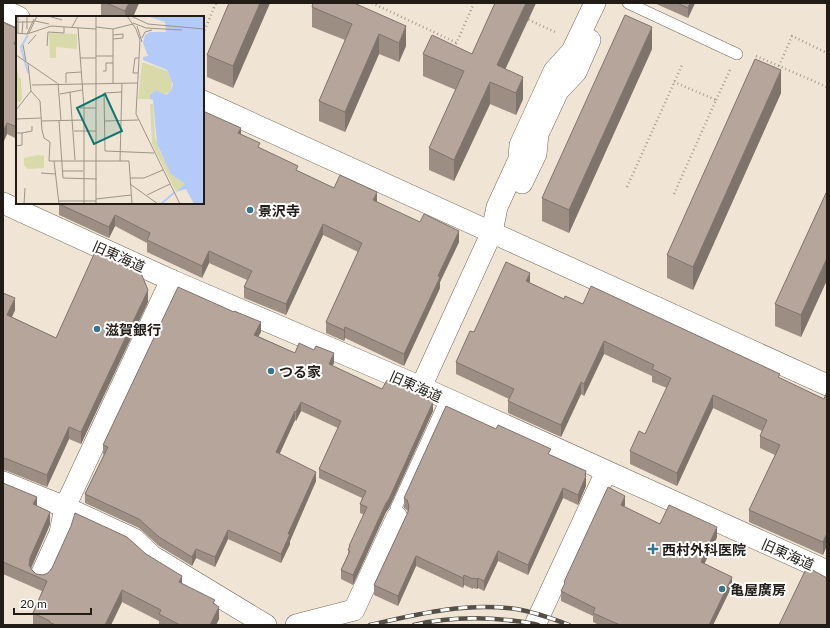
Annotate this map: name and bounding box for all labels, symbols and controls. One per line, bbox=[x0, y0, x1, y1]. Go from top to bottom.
inset map bbox=[16, 16, 204, 204]
place label: 景沢寺 bbox=[258, 202, 300, 219]
marker: 景沢寺 bbox=[245, 205, 255, 215]
street label: 旧東海道 bbox=[90, 237, 148, 275]
place label: 滋賀銀行 bbox=[105, 321, 161, 338]
marker: 滋賀銀行 bbox=[92, 324, 102, 334]
place label: つる家 bbox=[279, 363, 321, 380]
marker: つる家 bbox=[266, 366, 276, 376]
street label: 旧東海道 bbox=[387, 367, 445, 405]
street label: 旧東海道 bbox=[759, 535, 817, 573]
place label: 西村外科医院 bbox=[662, 541, 746, 558]
marker: 西村外科医院 bbox=[647, 543, 659, 555]
place label: 亀屋廣房 bbox=[730, 581, 786, 598]
marker: 亀屋廣房 bbox=[717, 584, 727, 594]
scale bar bbox=[14, 590, 91, 616]
text: 20 m bbox=[20, 596, 47, 611]

